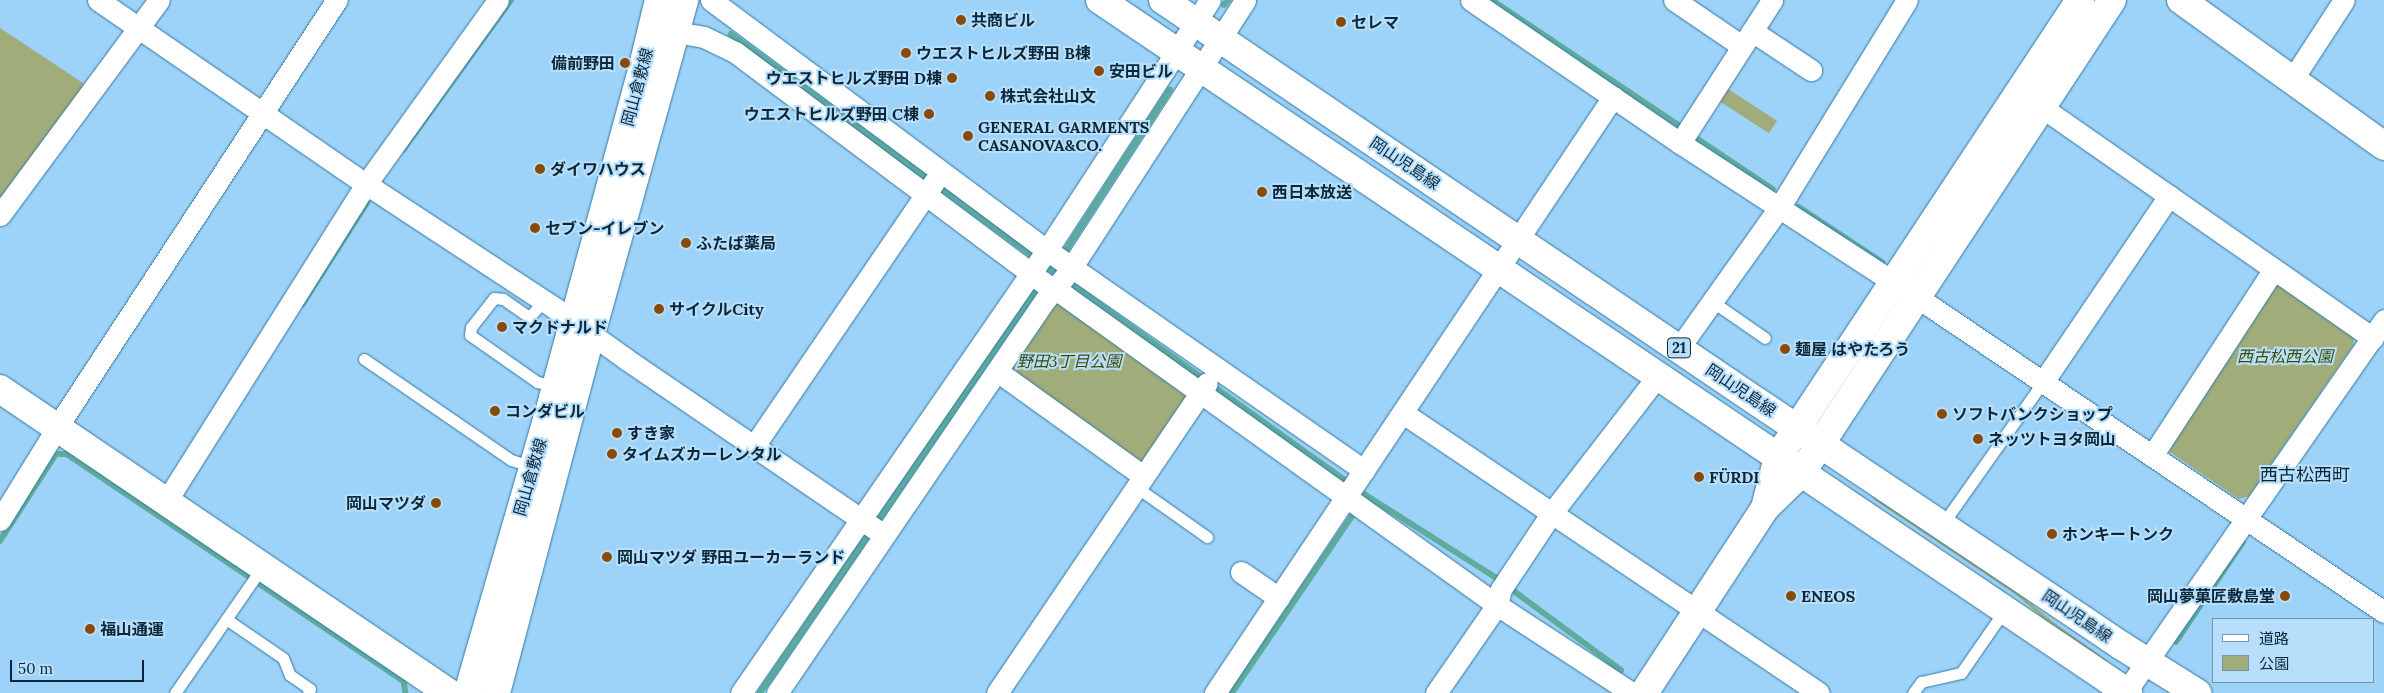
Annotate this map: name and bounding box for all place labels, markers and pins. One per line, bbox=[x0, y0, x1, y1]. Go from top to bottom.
place label: 共商ビル bbox=[971, 10, 1035, 30]
place label: セレマ bbox=[1351, 12, 1399, 32]
marker: 共商ビル bbox=[955, 14, 967, 26]
marker: セレマ bbox=[1335, 16, 1347, 28]
place label: ウエストヒルズ野田 B棟 bbox=[916, 43, 1091, 63]
marker: ウエストヒルズ野田 B棟 bbox=[900, 47, 912, 59]
place label: 備前野田 bbox=[551, 53, 615, 73]
marker: 備前野田 bbox=[619, 57, 631, 69]
place label: 安田ビル bbox=[1109, 61, 1173, 81]
marker: 安田ビル bbox=[1093, 65, 1105, 77]
place label: ウエストヒルズ野田 D棟 bbox=[766, 68, 942, 88]
marker: ウエストヒルズ野田 D棟 bbox=[946, 72, 958, 84]
place label: 株式会社山文 bbox=[1000, 86, 1096, 106]
marker: 株式会社山文 bbox=[984, 90, 996, 102]
place label: ウエストヒルズ野田 C棟 bbox=[744, 104, 919, 124]
marker: ウエストヒルズ野田 C棟 bbox=[923, 108, 935, 120]
place label: GENERAL GARMENTS CASANOVA&CO. bbox=[978, 117, 1149, 155]
marker: GENERAL GARMENTS CASANOVA&CO. bbox=[962, 130, 974, 142]
place label: ダイワハウス bbox=[550, 159, 646, 179]
marker: ダイワハウス bbox=[534, 163, 546, 175]
place label: 西日本放送 bbox=[1272, 182, 1352, 202]
marker: 西日本放送 bbox=[1256, 186, 1268, 198]
place label: セブン-イレブン bbox=[545, 218, 665, 238]
marker: セブン-イレブン bbox=[529, 222, 541, 234]
place label: ふたば薬局 bbox=[696, 233, 776, 253]
marker: ふたば薬局 bbox=[680, 237, 692, 249]
place label: サイクルCity bbox=[669, 299, 765, 319]
marker: サイクルCity bbox=[653, 303, 665, 315]
place label: マクドナルド bbox=[512, 317, 608, 337]
marker: マクドナルド bbox=[496, 321, 508, 333]
place label: 麺屋 はやたろう bbox=[1795, 339, 1911, 359]
marker: 麺屋 はやたろう bbox=[1779, 343, 1791, 355]
place label: コンダビル bbox=[505, 401, 585, 421]
place label: ソフトバンクショップ bbox=[1952, 404, 2112, 424]
marker: コンダビル bbox=[489, 405, 501, 417]
marker: ソフトバンクショップ bbox=[1936, 408, 1948, 420]
place label: すき家 bbox=[627, 423, 675, 443]
marker: すき家 bbox=[611, 427, 623, 439]
place label: ネッツトヨタ岡山 bbox=[1988, 429, 2116, 449]
marker: ネッツトヨタ岡山 bbox=[1972, 433, 1984, 445]
place label: タイムズカーレンタル bbox=[622, 444, 782, 464]
marker: タイムズカーレンタル bbox=[606, 448, 618, 460]
place label: FÜRDI bbox=[1709, 467, 1759, 487]
marker: FÜRDI bbox=[1693, 471, 1705, 483]
place label: 岡山マツダ bbox=[346, 493, 426, 513]
marker: 岡山マツダ bbox=[430, 497, 442, 509]
place label: ホンキートンク bbox=[2062, 524, 2174, 544]
marker: ホンキートンク bbox=[2046, 528, 2058, 540]
place label: 岡山マツダ 野田ユーカーランド bbox=[617, 547, 845, 567]
marker: 岡山マツダ 野田ユーカーランド bbox=[601, 551, 613, 563]
place label: ENEOS bbox=[1801, 586, 1855, 606]
place label: 岡山夢菓匠敷島堂 bbox=[2147, 586, 2275, 606]
marker: ENEOS bbox=[1785, 590, 1797, 602]
marker: 岡山夢菓匠敷島堂 bbox=[2279, 590, 2291, 602]
place label: 福山通運 bbox=[100, 619, 164, 639]
marker: 福山通運 bbox=[84, 623, 96, 635]

